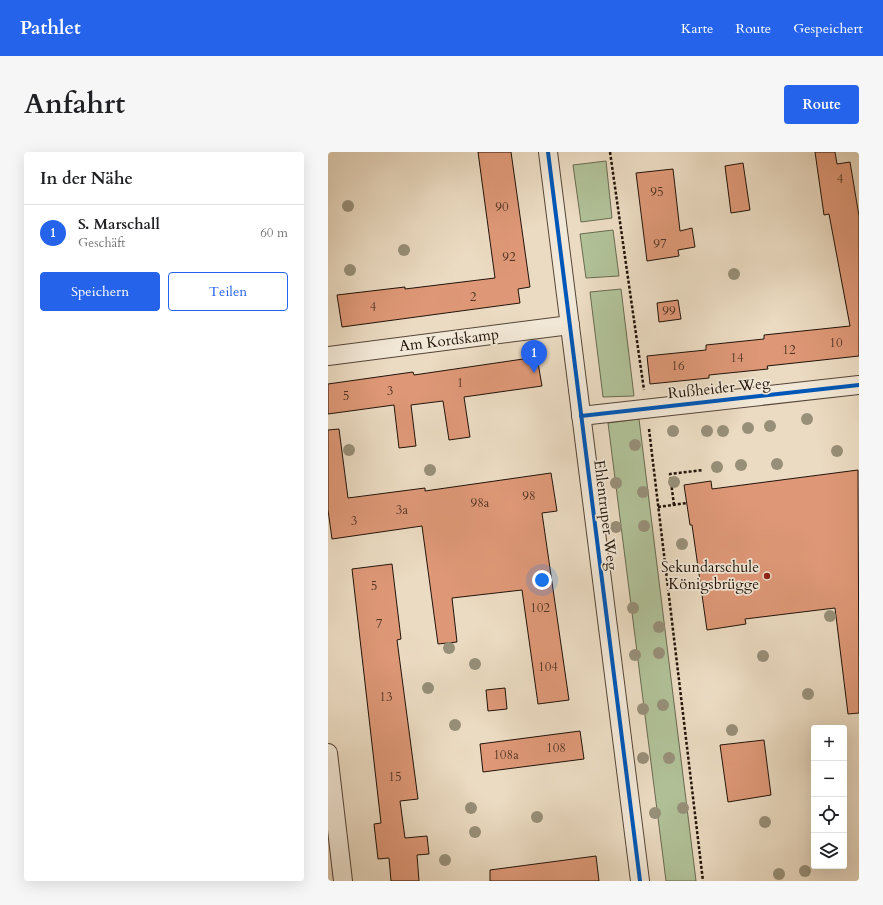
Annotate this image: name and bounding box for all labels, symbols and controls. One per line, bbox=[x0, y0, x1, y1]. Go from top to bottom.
text: Pathlet bbox=[20, 15, 81, 41]
text: Karte bbox=[681, 19, 713, 38]
text: Route bbox=[735, 19, 771, 38]
text: Gespeichert bbox=[793, 19, 863, 38]
text: Anfahrt bbox=[24, 85, 125, 123]
button: Route bbox=[784, 85, 859, 124]
text: In der Nähe bbox=[40, 167, 133, 190]
house number: 4 bbox=[837, 170, 844, 188]
house number: 95 bbox=[650, 183, 664, 201]
house number: 90 bbox=[495, 198, 509, 216]
text: S. Marschall bbox=[78, 214, 160, 234]
text: 1 bbox=[50, 224, 56, 242]
text: 60 m bbox=[260, 224, 288, 242]
text: Geschäft bbox=[78, 234, 125, 252]
house number: 97 bbox=[653, 235, 667, 253]
house number: 92 bbox=[502, 248, 516, 266]
button: Speichern bbox=[40, 272, 160, 311]
button: Teilen bbox=[168, 272, 288, 311]
house number: 2 bbox=[470, 288, 477, 306]
house number: 4 bbox=[370, 298, 377, 316]
house number: 99 bbox=[662, 302, 676, 320]
street label: Am Kordskamp bbox=[398, 324, 500, 356]
house number: 10 bbox=[829, 334, 843, 352]
pin: 1 bbox=[521, 340, 547, 373]
house number: 12 bbox=[782, 341, 796, 359]
house number: 14 bbox=[730, 349, 744, 367]
house number: 16 bbox=[671, 357, 685, 375]
street label: Rußheider Weg bbox=[667, 373, 772, 403]
house number: 1 bbox=[457, 374, 463, 392]
house number: 3 bbox=[387, 382, 393, 400]
house number: 5 bbox=[343, 387, 349, 405]
street label: Ehlentruper Weg bbox=[589, 459, 623, 572]
house number: 98 bbox=[522, 487, 536, 505]
house number: 98a bbox=[471, 494, 490, 512]
house number: 3a bbox=[396, 501, 409, 519]
house number: 3 bbox=[351, 512, 357, 530]
place label: Sekundarschule Königsbrügge bbox=[661, 557, 759, 594]
your location bbox=[532, 570, 552, 590]
marker: Sekundarschule Königsbrügge bbox=[762, 571, 772, 581]
house number: 5 bbox=[371, 577, 377, 595]
house number: 102 bbox=[530, 599, 550, 617]
house number: 7 bbox=[376, 615, 383, 633]
house number: 104 bbox=[538, 658, 558, 676]
house number: 13 bbox=[379, 688, 393, 706]
map controls bbox=[811, 725, 847, 869]
button: + bbox=[811, 725, 847, 761]
house number: 108 bbox=[546, 739, 566, 757]
house number: 108a bbox=[493, 746, 519, 764]
button: − bbox=[811, 761, 847, 797]
house number: 15 bbox=[388, 768, 402, 786]
button: locate bbox=[811, 797, 847, 833]
button: layers bbox=[811, 833, 847, 869]

